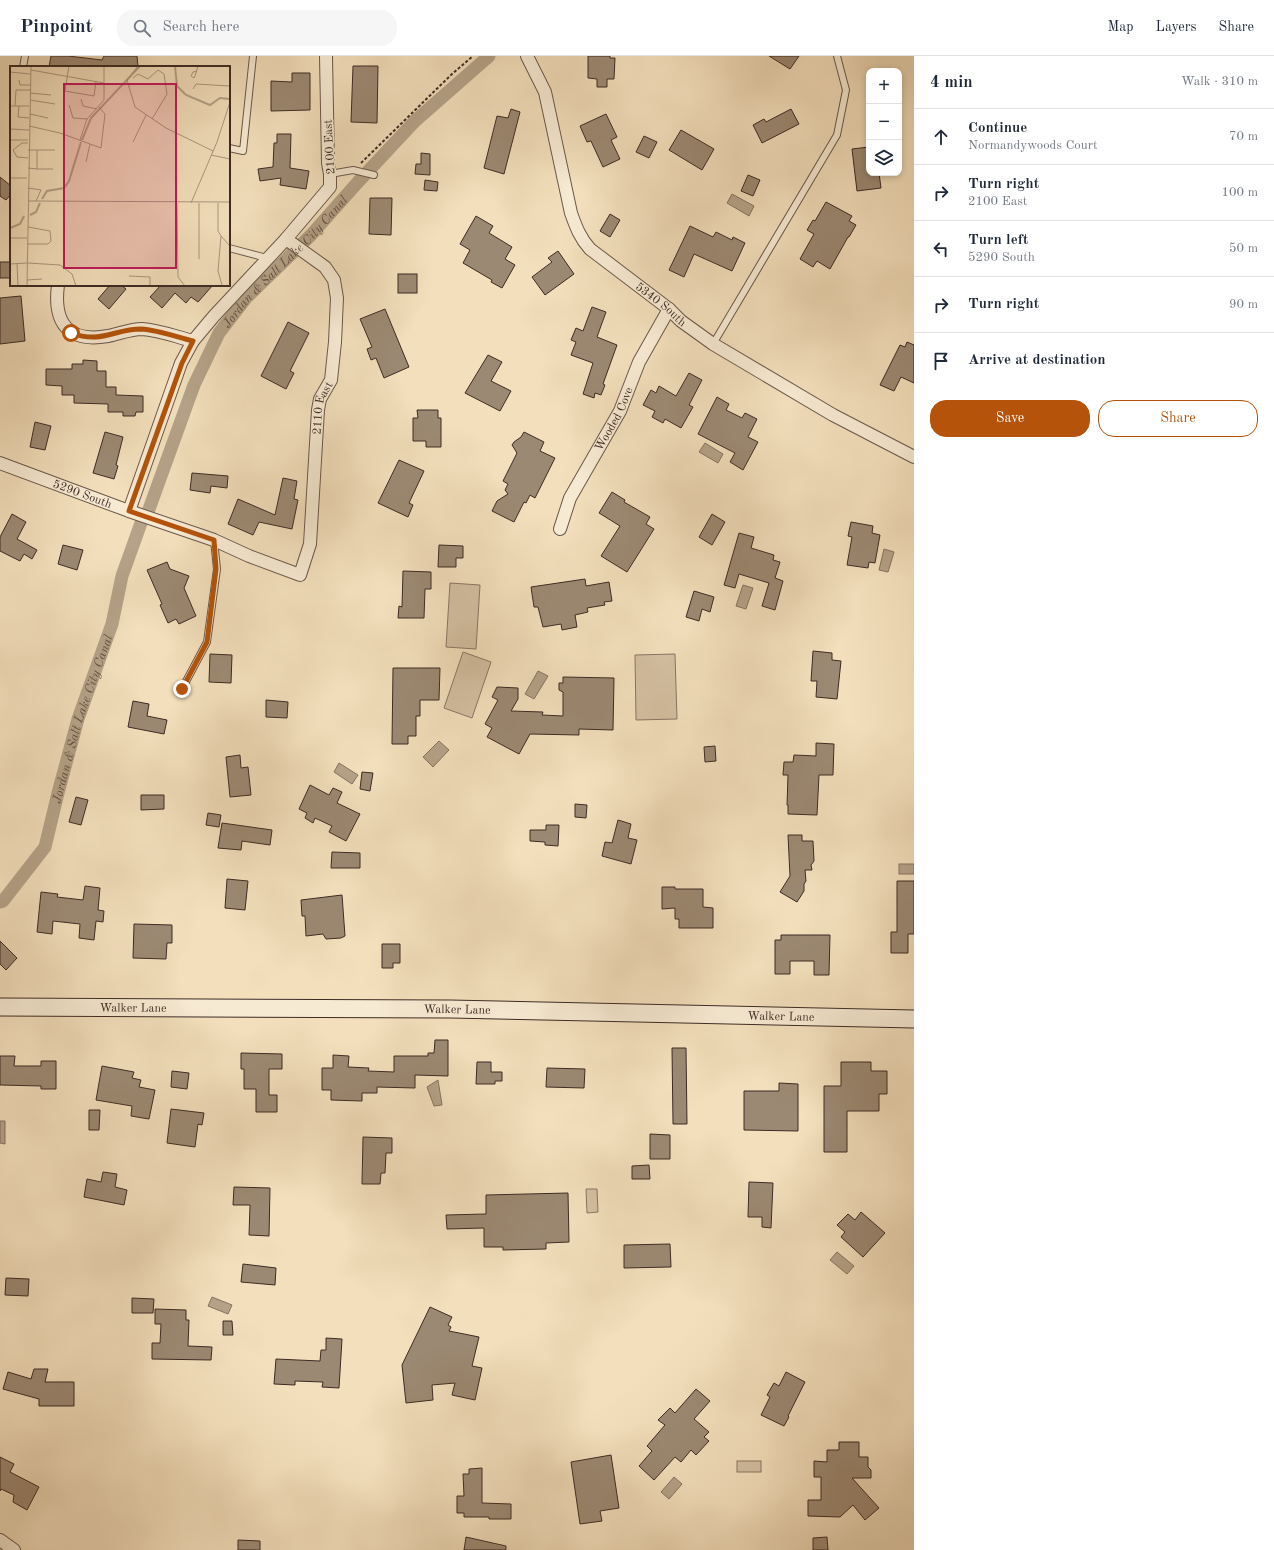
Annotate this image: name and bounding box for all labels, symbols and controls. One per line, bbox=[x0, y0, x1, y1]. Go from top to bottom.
search box bbox=[117, 10, 397, 46]
icon: search bbox=[131, 17, 153, 39]
text: Pinpoint bbox=[20, 18, 93, 37]
text: Search here bbox=[163, 20, 239, 35]
text: Map bbox=[1108, 20, 1134, 34]
text: Layers bbox=[1156, 20, 1197, 34]
text: Share bbox=[1219, 20, 1254, 34]
inset map bbox=[10, 66, 230, 286]
map controls bbox=[866, 68, 902, 176]
button: + bbox=[866, 68, 902, 104]
text: 4 min bbox=[930, 74, 973, 91]
text: Walk · 310 m bbox=[1181, 75, 1258, 88]
button: − bbox=[866, 104, 902, 140]
street label: 2100 East bbox=[323, 119, 337, 175]
text: Continue bbox=[968, 121, 1027, 136]
icon: ahead bbox=[930, 126, 952, 148]
text: 70 m bbox=[1229, 130, 1258, 143]
text: Normandywoods Court bbox=[968, 139, 1098, 152]
button: layers bbox=[866, 140, 902, 176]
text: Turn right bbox=[968, 177, 1039, 192]
icon: right bbox=[930, 182, 952, 204]
text: 100 m bbox=[1221, 186, 1258, 199]
water label: Jordan & Salt Lake City Canal bbox=[221, 194, 351, 331]
text: 2100 East bbox=[968, 195, 1027, 208]
text: Turn left bbox=[968, 233, 1028, 248]
icon: left bbox=[930, 238, 952, 260]
text: 50 m bbox=[1229, 242, 1258, 255]
text: 5290 South bbox=[968, 251, 1035, 264]
street label: 5340 South bbox=[633, 280, 688, 330]
icon: right bbox=[930, 294, 952, 316]
text: Turn right bbox=[968, 297, 1039, 312]
text: 90 m bbox=[1229, 298, 1258, 311]
route start bbox=[62, 324, 80, 342]
icon: arrive bbox=[930, 350, 952, 372]
text: Arrive at destination bbox=[968, 353, 1106, 368]
street label: 2110 East bbox=[312, 380, 336, 435]
street label: Wooded Cove bbox=[593, 385, 636, 453]
button: Save bbox=[930, 400, 1090, 437]
button: Share bbox=[1098, 400, 1258, 437]
street label: 5290 South bbox=[51, 477, 114, 511]
water label: Jordan & Salt Lake City Canal bbox=[51, 633, 116, 805]
route end bbox=[173, 680, 191, 698]
street label: Walker Lane bbox=[99, 1002, 167, 1015]
street label: Walker Lane bbox=[423, 1004, 491, 1017]
street label: Walker Lane bbox=[747, 1010, 815, 1024]

